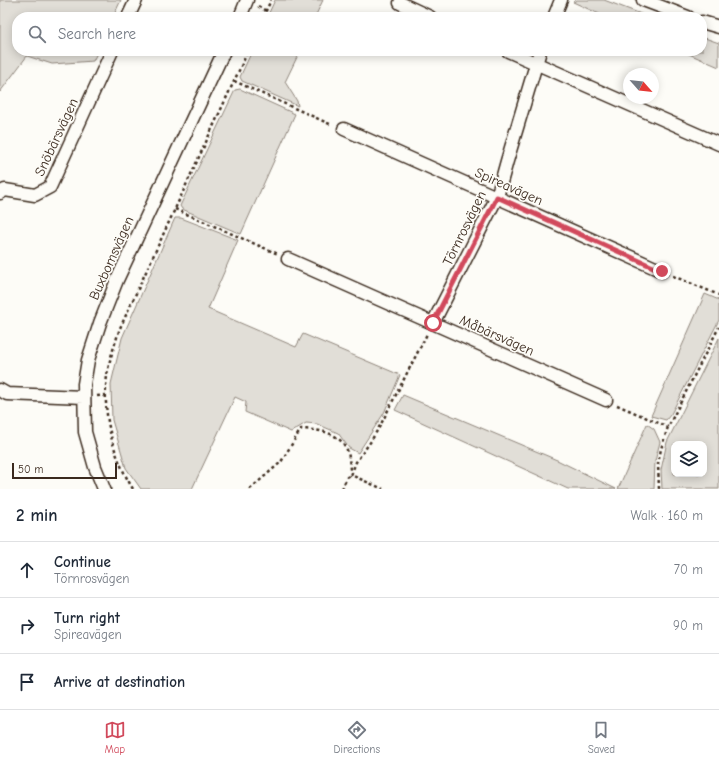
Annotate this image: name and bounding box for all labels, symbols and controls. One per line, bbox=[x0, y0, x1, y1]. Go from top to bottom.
search box bbox=[12, 12, 707, 56]
icon: search bbox=[26, 23, 48, 45]
text: Search here bbox=[58, 25, 136, 43]
north arrow bbox=[623, 68, 659, 104]
street label: Snöbärsvägen bbox=[31, 96, 82, 179]
street label: Spireavägen bbox=[472, 164, 546, 209]
street label: Törnrosvägen bbox=[439, 188, 490, 268]
street label: Buxbomsvägen bbox=[85, 214, 137, 303]
route end bbox=[653, 262, 671, 280]
street label: Måbärsvägen bbox=[457, 311, 537, 359]
route start bbox=[424, 314, 442, 332]
map controls bbox=[671, 441, 707, 477]
button: layers bbox=[671, 441, 707, 477]
scale bar bbox=[12, 461, 117, 480]
text: 50 m bbox=[18, 463, 43, 476]
text: 2 min bbox=[16, 506, 57, 525]
text: Walk · 160 m bbox=[631, 508, 703, 523]
text: Continue bbox=[54, 553, 111, 571]
icon: ahead bbox=[16, 559, 38, 581]
text: 70 m bbox=[674, 562, 703, 577]
text: Törnrosvägen bbox=[54, 571, 129, 586]
text: Turn right bbox=[54, 609, 120, 627]
icon: right bbox=[16, 615, 38, 637]
text: 90 m bbox=[673, 618, 703, 633]
text: Spireavägen bbox=[54, 627, 122, 642]
icon: arrive bbox=[16, 671, 38, 693]
text: Arrive at destination bbox=[54, 673, 185, 691]
tab: Map bbox=[104, 719, 126, 756]
tab: Directions bbox=[334, 719, 380, 756]
tab: Saved bbox=[588, 719, 615, 756]

